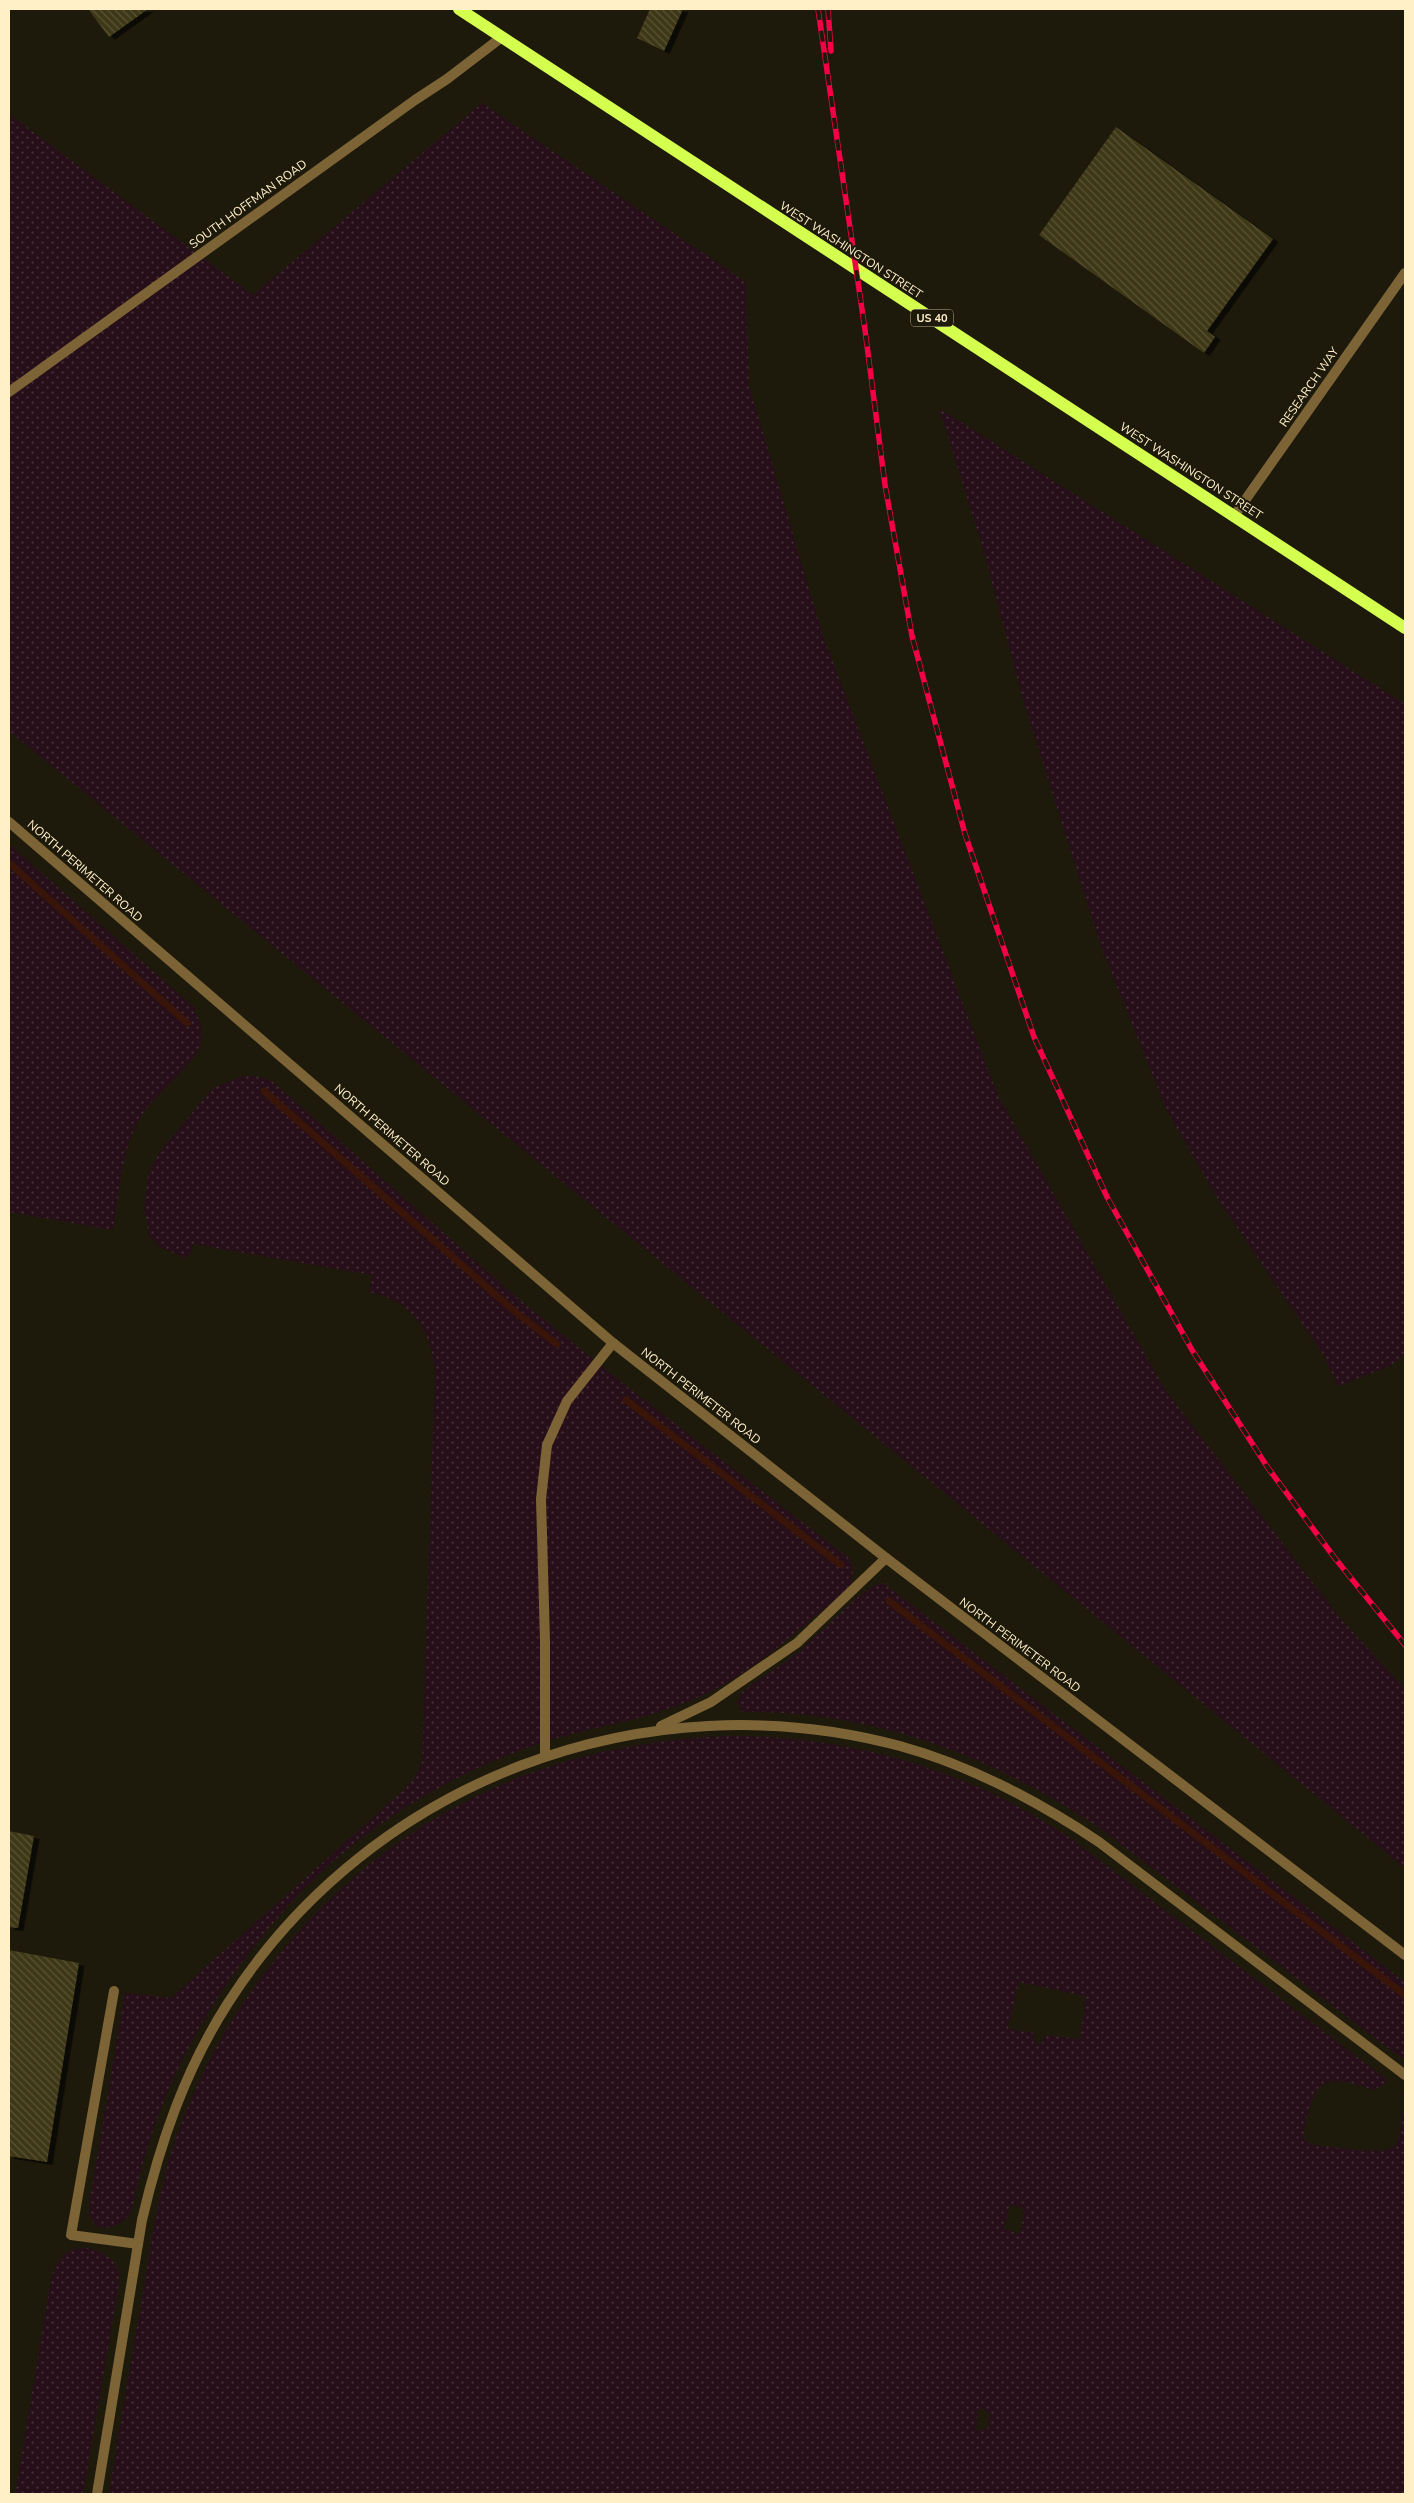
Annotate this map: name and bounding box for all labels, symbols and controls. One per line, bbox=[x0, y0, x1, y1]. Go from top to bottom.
street label: SOUTH HOFFMAN ROAD bbox=[186, 156, 310, 252]
street label: WEST WASHINGTON STREET bbox=[777, 198, 926, 303]
road number: US 40 bbox=[911, 310, 953, 326]
street label: RESEARCH WAY bbox=[1276, 343, 1343, 430]
street label: WEST WASHINGTON STREET bbox=[1117, 419, 1266, 524]
street label: NORTH PERIMETER ROAD bbox=[24, 816, 146, 926]
street label: NORTH PERIMETER ROAD bbox=[331, 1080, 453, 1190]
street label: NORTH PERIMETER ROAD bbox=[638, 1344, 764, 1448]
street label: NORTH PERIMETER ROAD bbox=[956, 1594, 1084, 1696]

